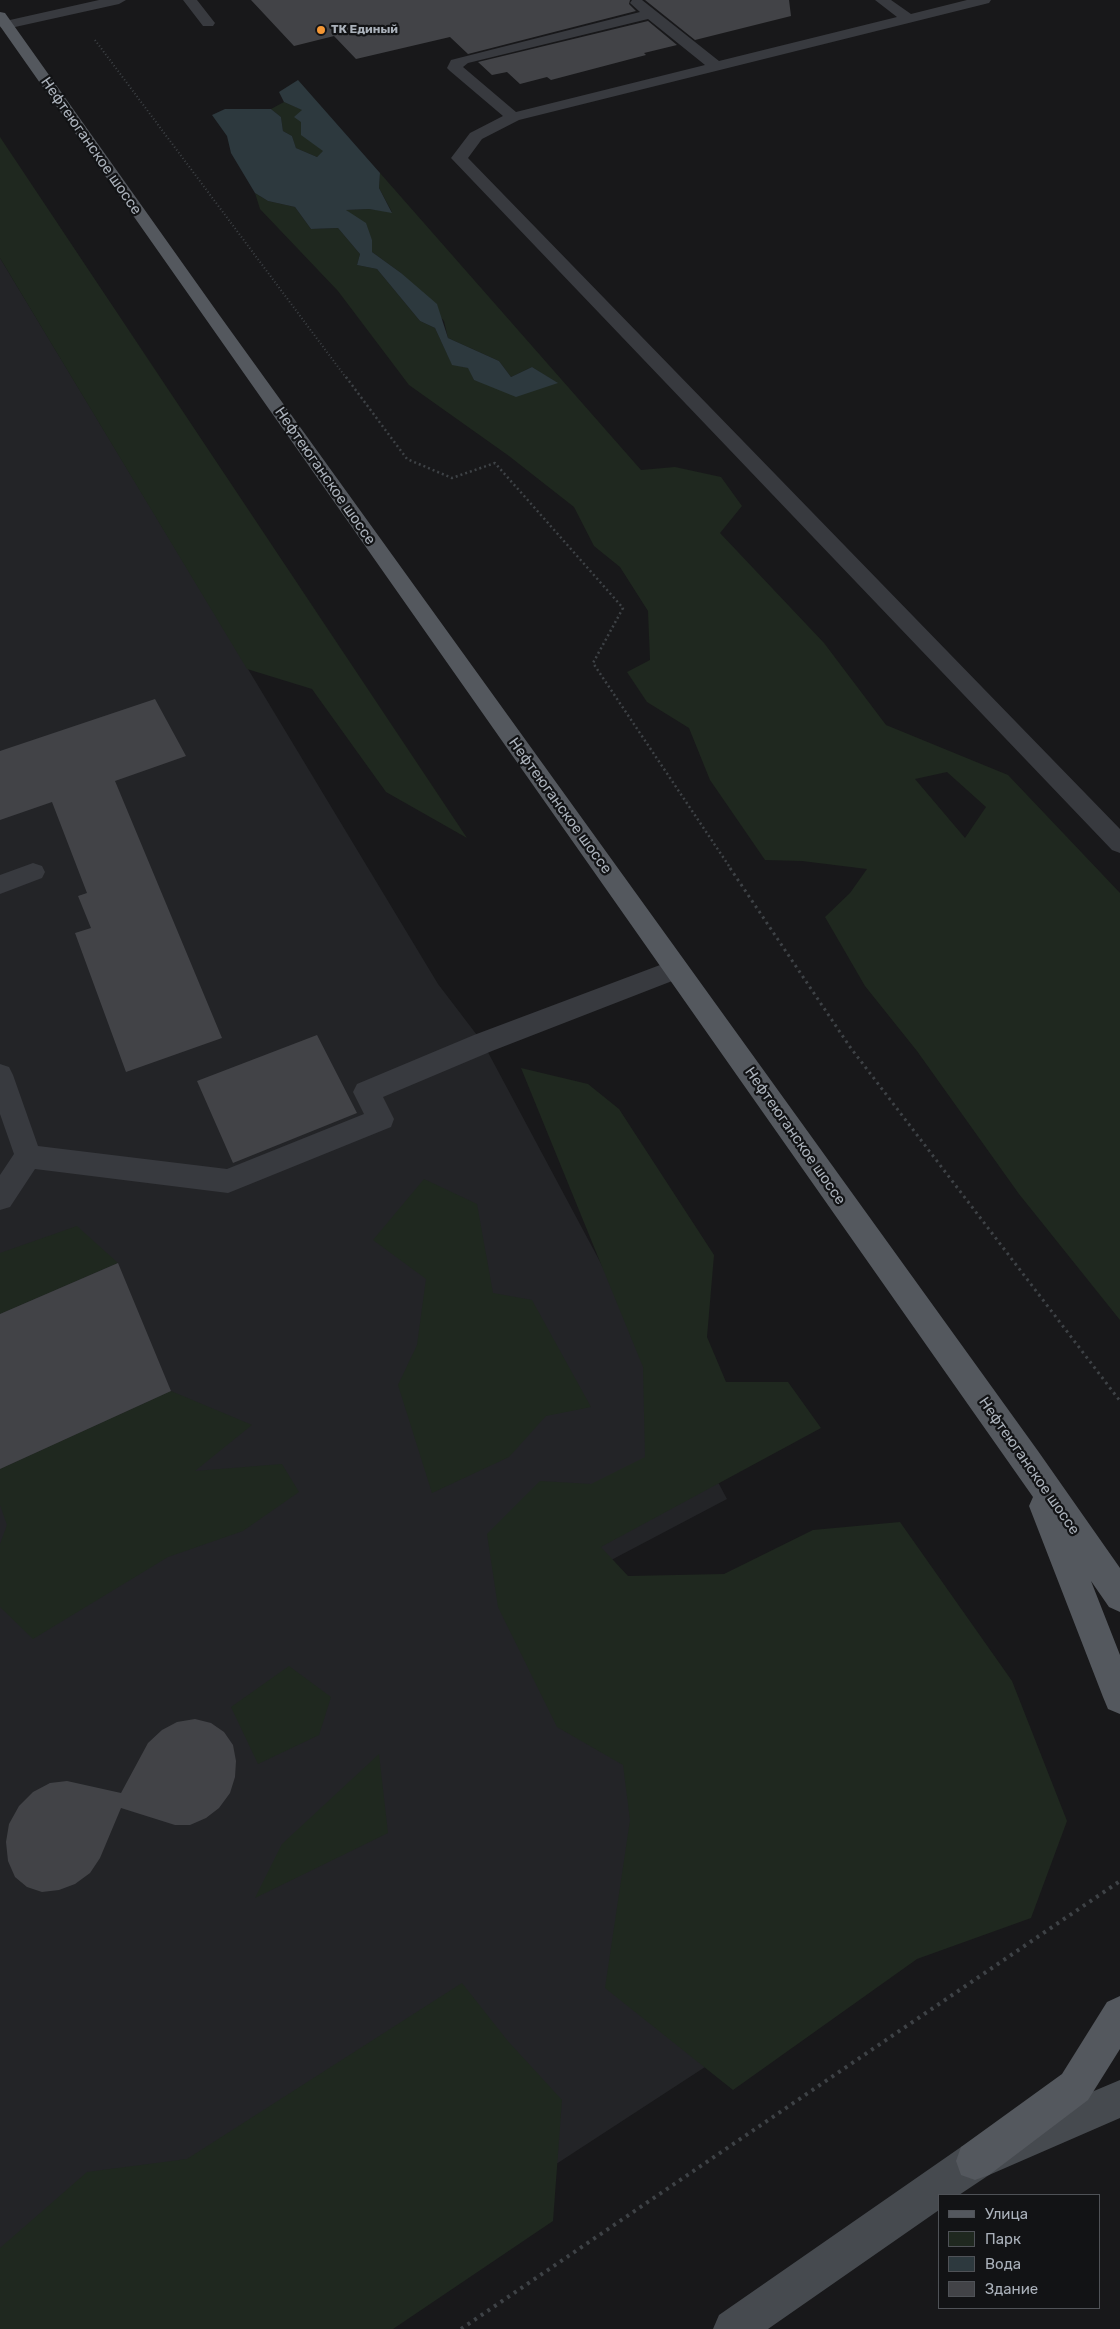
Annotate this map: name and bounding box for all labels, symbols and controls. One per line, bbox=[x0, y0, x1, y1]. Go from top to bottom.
place label: ТК Единый bbox=[331, 23, 398, 37]
marker: ТК Единый bbox=[315, 24, 327, 36]
street label: Нефтеюганское шоссе bbox=[37, 74, 145, 218]
street label: Нефтеюганское шоссе bbox=[271, 404, 379, 548]
street label: Нефтеюганское шоссе bbox=[505, 734, 615, 878]
street label: Нефтеюганское шоссе bbox=[741, 1064, 849, 1208]
street label: Нефтеюганское шоссе bbox=[975, 1394, 1083, 1538]
legend bbox=[938, 2194, 1100, 2309]
text: Улица bbox=[985, 2205, 1028, 2223]
text: Парк bbox=[985, 2230, 1021, 2248]
text: Вода bbox=[985, 2255, 1021, 2273]
text: Здание bbox=[985, 2280, 1038, 2298]

